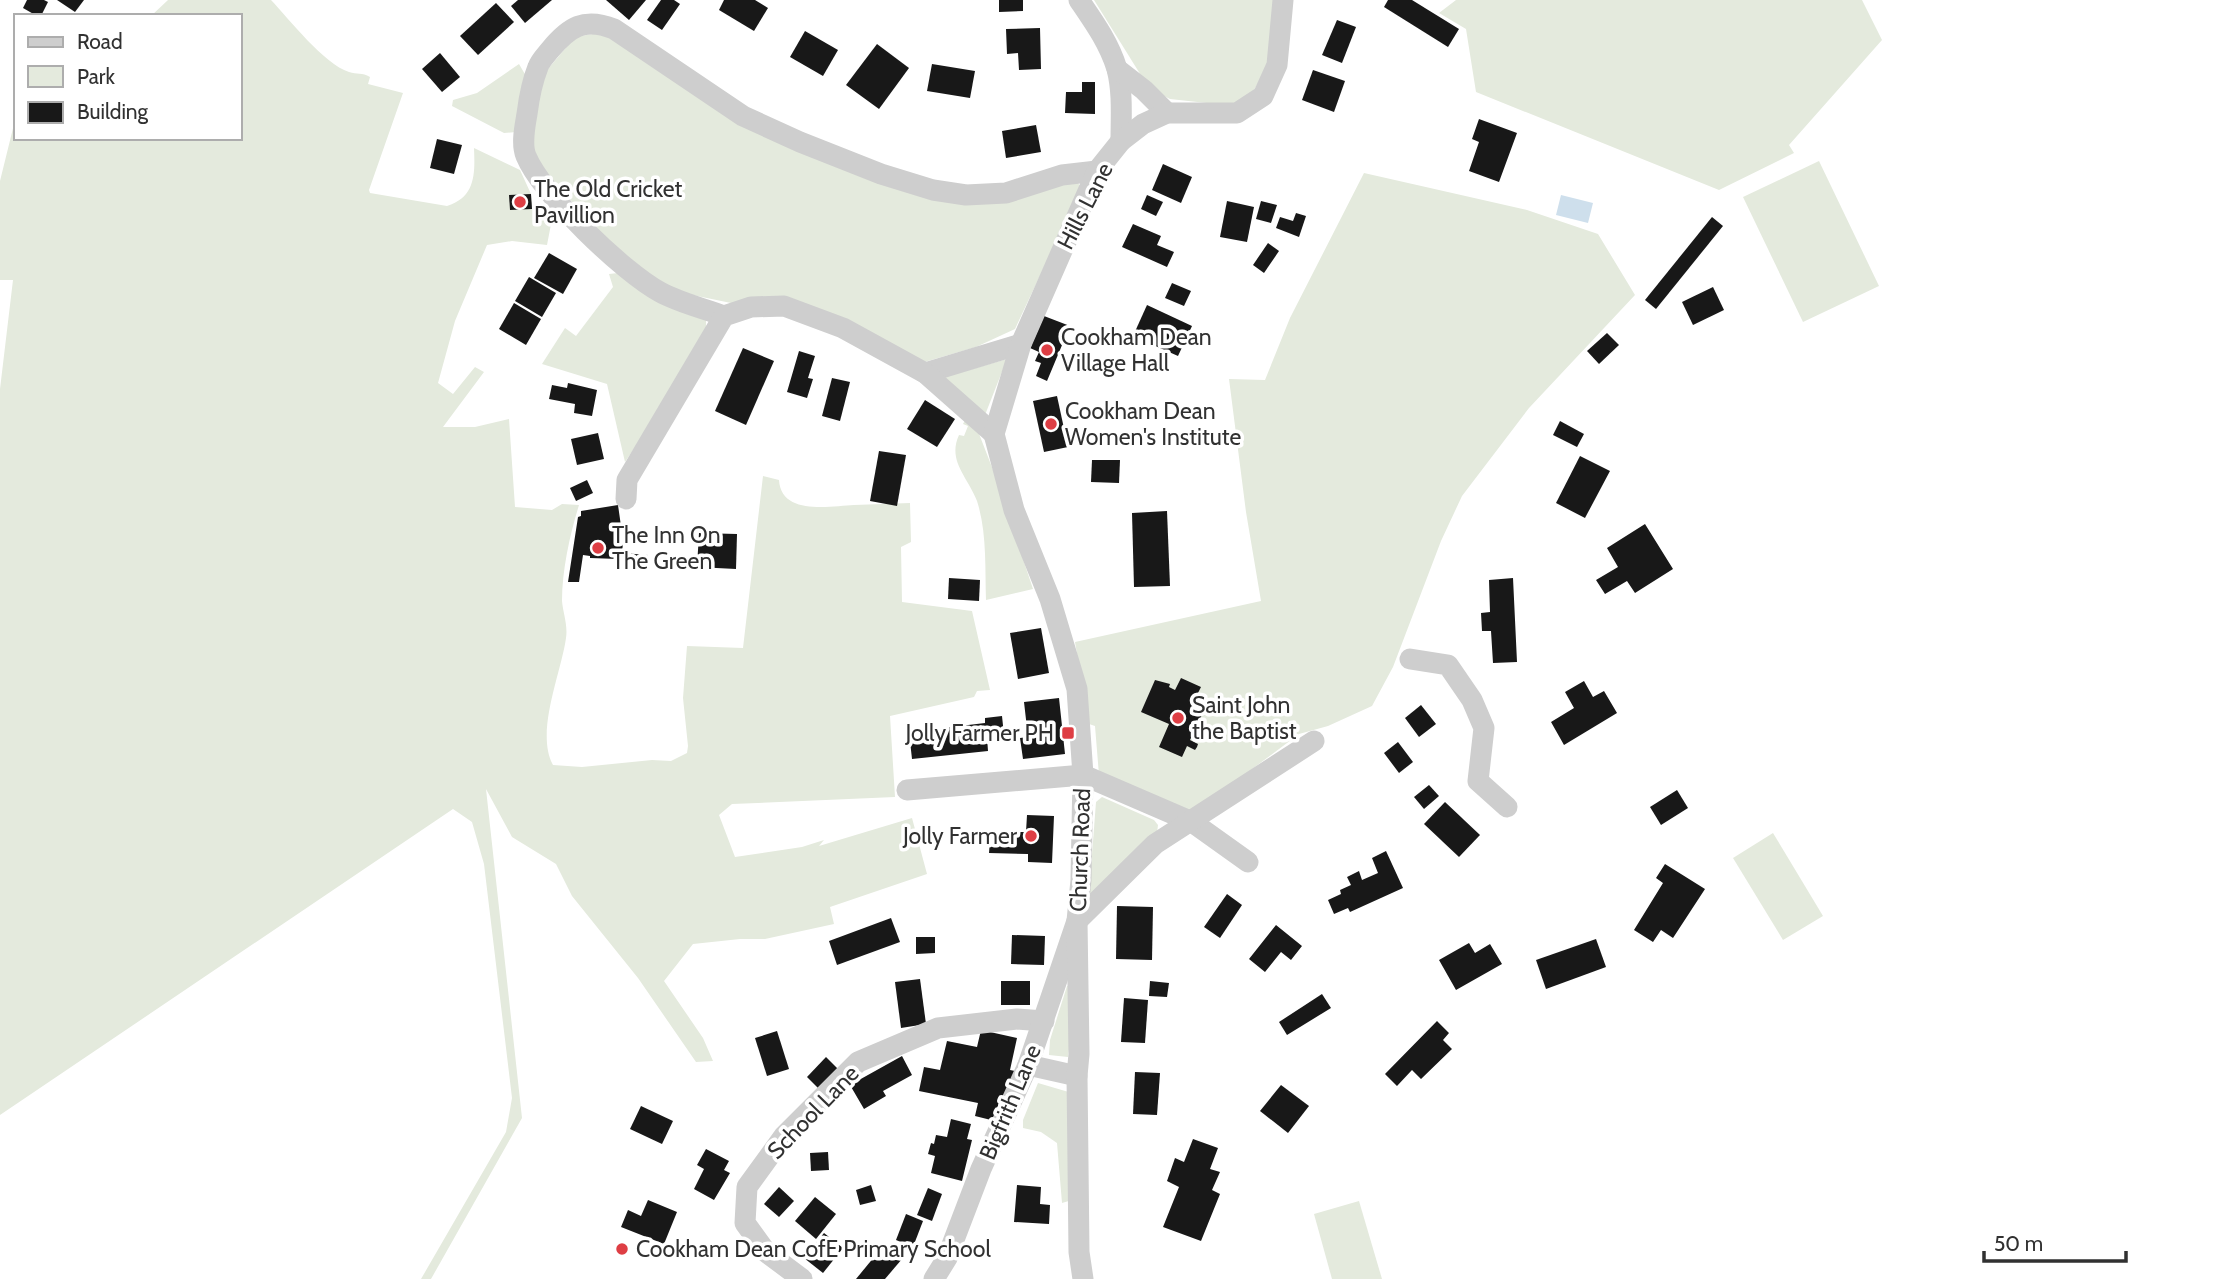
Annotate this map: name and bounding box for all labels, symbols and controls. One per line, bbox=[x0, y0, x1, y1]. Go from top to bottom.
legend bbox=[14, 14, 242, 140]
text: Road bbox=[77, 29, 123, 54]
text: Park bbox=[77, 64, 115, 89]
text: Building bbox=[77, 99, 149, 124]
street label: Hills Lane bbox=[1051, 158, 1119, 254]
place label: The Old Cricket Pavillion bbox=[534, 175, 683, 229]
marker: The Old Cricket Pavillion bbox=[512, 194, 528, 210]
place label: Cookham Dean Village Hall bbox=[1061, 323, 1212, 377]
marker: Cookham Dean Village Hall bbox=[1039, 342, 1055, 358]
place label: Cookham Dean Women's Institute bbox=[1065, 397, 1241, 451]
marker: Cookham Dean Women's Institute bbox=[1043, 416, 1059, 432]
place label: The Inn On The Green bbox=[612, 521, 721, 575]
marker: The Inn On The Green bbox=[590, 540, 606, 556]
place label: Saint John the Baptist bbox=[1192, 691, 1297, 745]
marker: Saint John the Baptist bbox=[1170, 710, 1186, 726]
place label: Jolly Farmer PH bbox=[905, 719, 1054, 747]
marker: Jolly Farmer PH bbox=[1060, 725, 1076, 741]
street label: Church Road bbox=[1064, 788, 1096, 912]
place label: Jolly Farmer bbox=[902, 822, 1018, 850]
marker: Jolly Farmer bbox=[1023, 828, 1039, 844]
street label: Bigfrith Lane bbox=[973, 1040, 1047, 1164]
street label: School Lane bbox=[761, 1059, 865, 1165]
scale bar bbox=[1984, 1220, 2126, 1264]
text: 50 m bbox=[1994, 1231, 2043, 1256]
place label: Cookham Dean CofE Primary School bbox=[636, 1235, 991, 1263]
marker: Cookham Dean CofE Primary School bbox=[614, 1241, 630, 1257]

